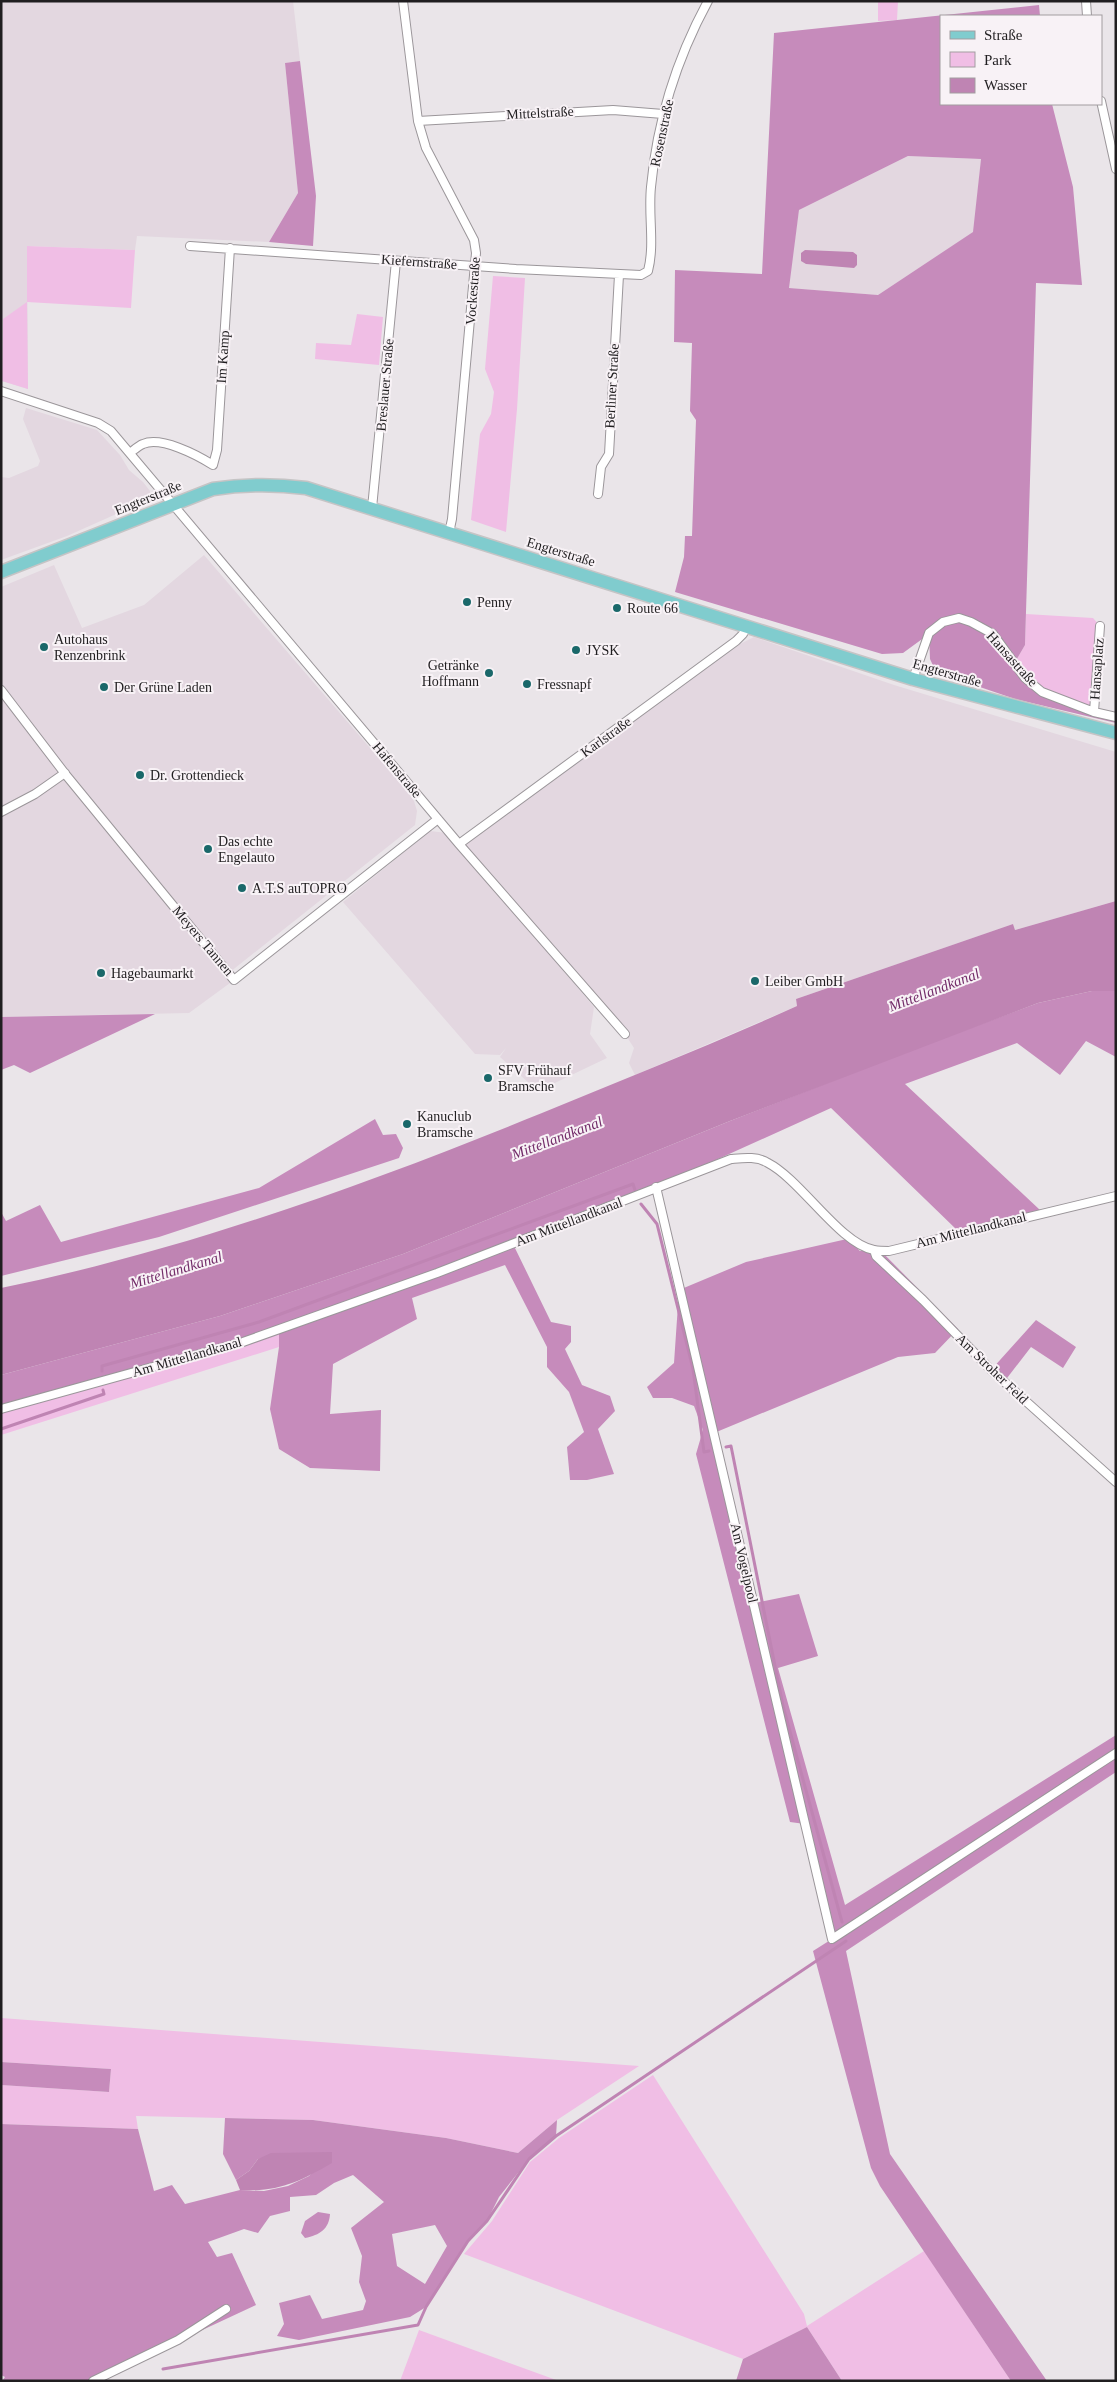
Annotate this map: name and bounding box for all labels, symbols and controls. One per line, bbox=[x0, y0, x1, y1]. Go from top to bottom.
legend bbox=[940, 15, 1102, 105]
text: Straße bbox=[984, 27, 1023, 43]
text: Park bbox=[984, 52, 1012, 68]
text: Wasser bbox=[984, 77, 1027, 93]
street label: Rosenstraße bbox=[648, 98, 676, 168]
street label: Mittelstraße bbox=[506, 104, 574, 122]
street label: Kiefernstraße bbox=[380, 252, 458, 272]
street label: Vockestraße bbox=[463, 256, 483, 326]
street label: Im Kamp bbox=[214, 330, 232, 384]
street label: Breslauer Straße bbox=[373, 338, 397, 432]
street label: Berliner Straße bbox=[602, 343, 622, 429]
street label: Engterstraße bbox=[112, 478, 184, 518]
street label: Engterstraße bbox=[525, 534, 597, 570]
place label: Penny bbox=[477, 595, 512, 610]
marker: Penny bbox=[461, 596, 473, 608]
place label: Route 66 bbox=[627, 601, 678, 616]
marker: Route 66 bbox=[611, 602, 623, 614]
street label: Hansastraße bbox=[984, 629, 1040, 689]
place label: Autohaus Renzenbrink bbox=[54, 632, 126, 663]
street label: Hansaplatz bbox=[1087, 637, 1107, 701]
marker: Autohaus Renzenbrink bbox=[38, 641, 50, 653]
place label: JYSK bbox=[586, 643, 619, 658]
marker: JYSK bbox=[570, 644, 582, 656]
street label: Engterstraße bbox=[911, 656, 983, 690]
place label: Getränke Hoffmann bbox=[422, 658, 479, 689]
marker: Getränke Hoffmann bbox=[483, 667, 495, 679]
place label: Fressnapf bbox=[537, 677, 592, 692]
marker: Fressnapf bbox=[521, 678, 533, 690]
place label: Der Grüne Laden bbox=[114, 680, 212, 695]
marker: Der Grüne Laden bbox=[98, 681, 110, 693]
street label: Karlstraße bbox=[578, 714, 634, 760]
street label: Hafenstraße bbox=[370, 739, 424, 801]
place label: Dr. Grottendieck bbox=[150, 768, 244, 783]
marker: Dr. Grottendieck bbox=[134, 769, 146, 781]
place label: Das echte Engelauto bbox=[218, 834, 275, 865]
marker: Das echte Engelauto bbox=[202, 843, 214, 855]
place label: A.T.S auTOPRO bbox=[252, 881, 347, 896]
marker: A.T.S auTOPRO bbox=[236, 882, 248, 894]
street label: Meyers Tannen bbox=[170, 903, 236, 979]
water label: Mittellandkanal bbox=[885, 965, 982, 1015]
place label: Hagebaumarkt bbox=[111, 966, 194, 981]
marker: Hagebaumarkt bbox=[95, 967, 107, 979]
place label: Leiber GmbH bbox=[765, 974, 843, 989]
marker: Leiber GmbH bbox=[749, 975, 761, 987]
place label: SFV Frühauf Bramsche bbox=[498, 1063, 572, 1094]
marker: SFV Frühauf Bramsche bbox=[482, 1072, 494, 1084]
place label: Kanuclub Bramsche bbox=[417, 1109, 473, 1140]
water label: Mittellandkanal bbox=[508, 1113, 605, 1163]
marker: Kanuclub Bramsche bbox=[401, 1118, 413, 1130]
street label: Am Mittellandkanal bbox=[513, 1195, 625, 1249]
street label: Am Mittellandkanal bbox=[914, 1209, 1028, 1251]
water label: Mittellandkanal bbox=[127, 1248, 224, 1292]
street label: Am Stroher Feld bbox=[953, 1331, 1031, 1407]
street label: Am Mittellandkanal bbox=[131, 1334, 244, 1380]
street label: Am Vogelpool bbox=[728, 1522, 761, 1605]

